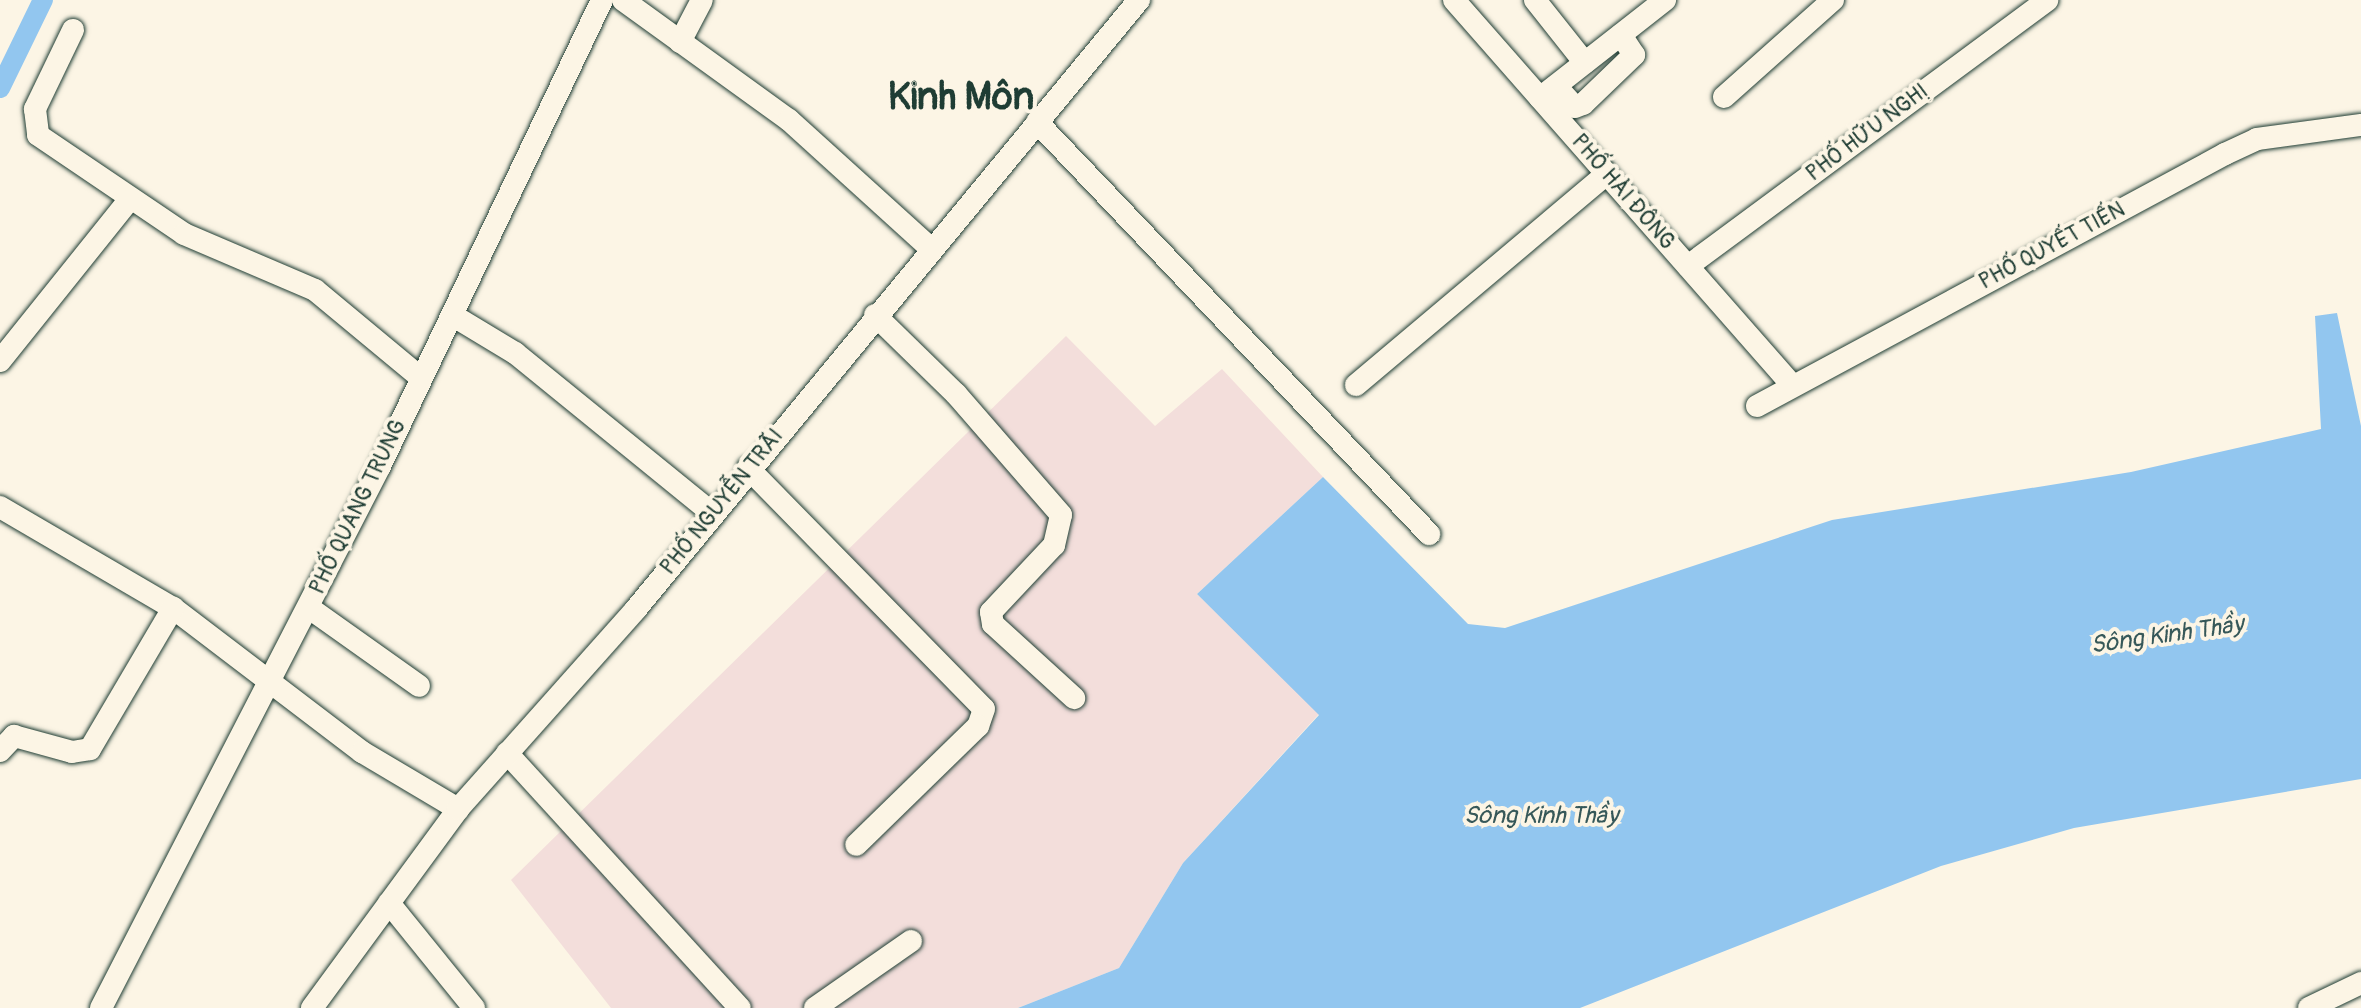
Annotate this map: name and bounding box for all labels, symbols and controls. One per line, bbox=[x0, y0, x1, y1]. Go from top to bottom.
district label: Kinh Môn bbox=[888, 75, 1034, 121]
street label: PHỐ HỮU NGHỊ bbox=[1801, 79, 1933, 187]
street label: PHỐ HẢI ĐÔNG bbox=[1566, 129, 1680, 255]
street label: PHỐ QUYẾT TIẾN bbox=[1975, 196, 2129, 296]
street label: PHỐ QUANG TRUNG bbox=[304, 415, 412, 599]
street label: PHỐ NGUYỄN TRÃI bbox=[655, 424, 789, 580]
water label: Sông Kinh Thầy bbox=[2089, 610, 2245, 660]
water label: Sông Kinh Thầy bbox=[1464, 802, 1618, 830]

